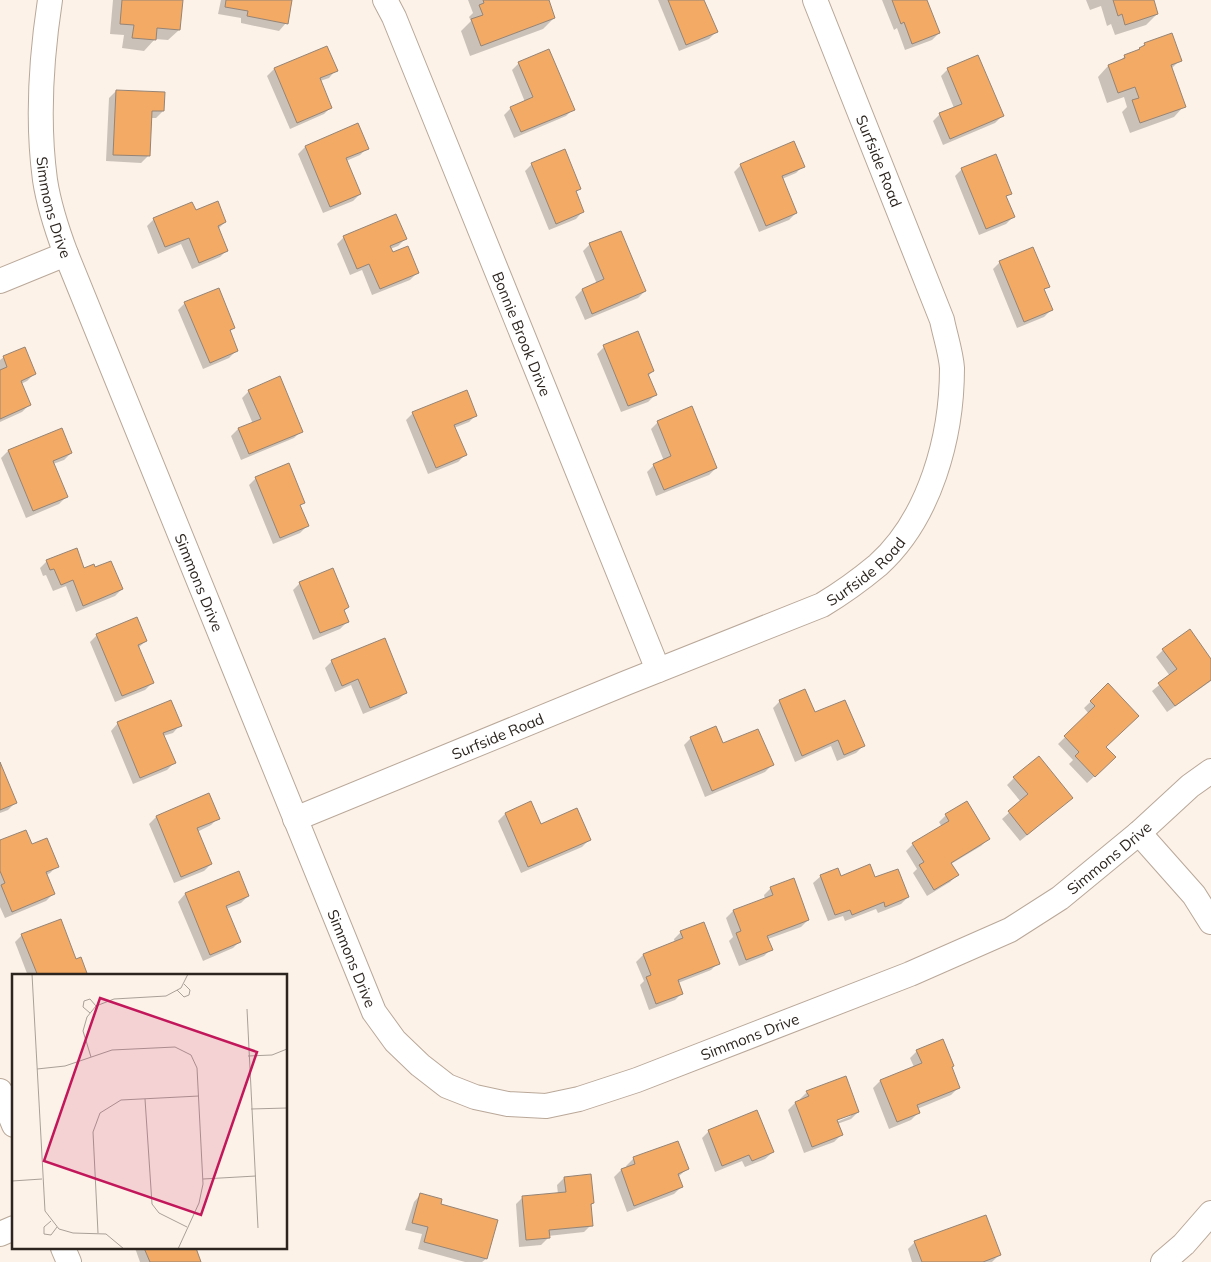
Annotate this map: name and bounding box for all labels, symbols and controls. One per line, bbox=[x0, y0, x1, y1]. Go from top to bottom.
street label: Surfside Road bbox=[852, 112, 906, 210]
street label: Simmons Drive bbox=[33, 155, 76, 261]
street label: Bonnie Brook Drive bbox=[488, 269, 556, 399]
street label: Simmons Drive bbox=[171, 530, 228, 634]
street label: Surfside Road bbox=[822, 533, 909, 610]
street label: Surfside Road bbox=[449, 708, 546, 763]
street label: Simmons Drive bbox=[1063, 817, 1155, 898]
street label: Simmons Drive bbox=[324, 906, 381, 1010]
inset map bbox=[12, 974, 288, 1250]
street label: Simmons Drive bbox=[698, 1009, 802, 1064]

